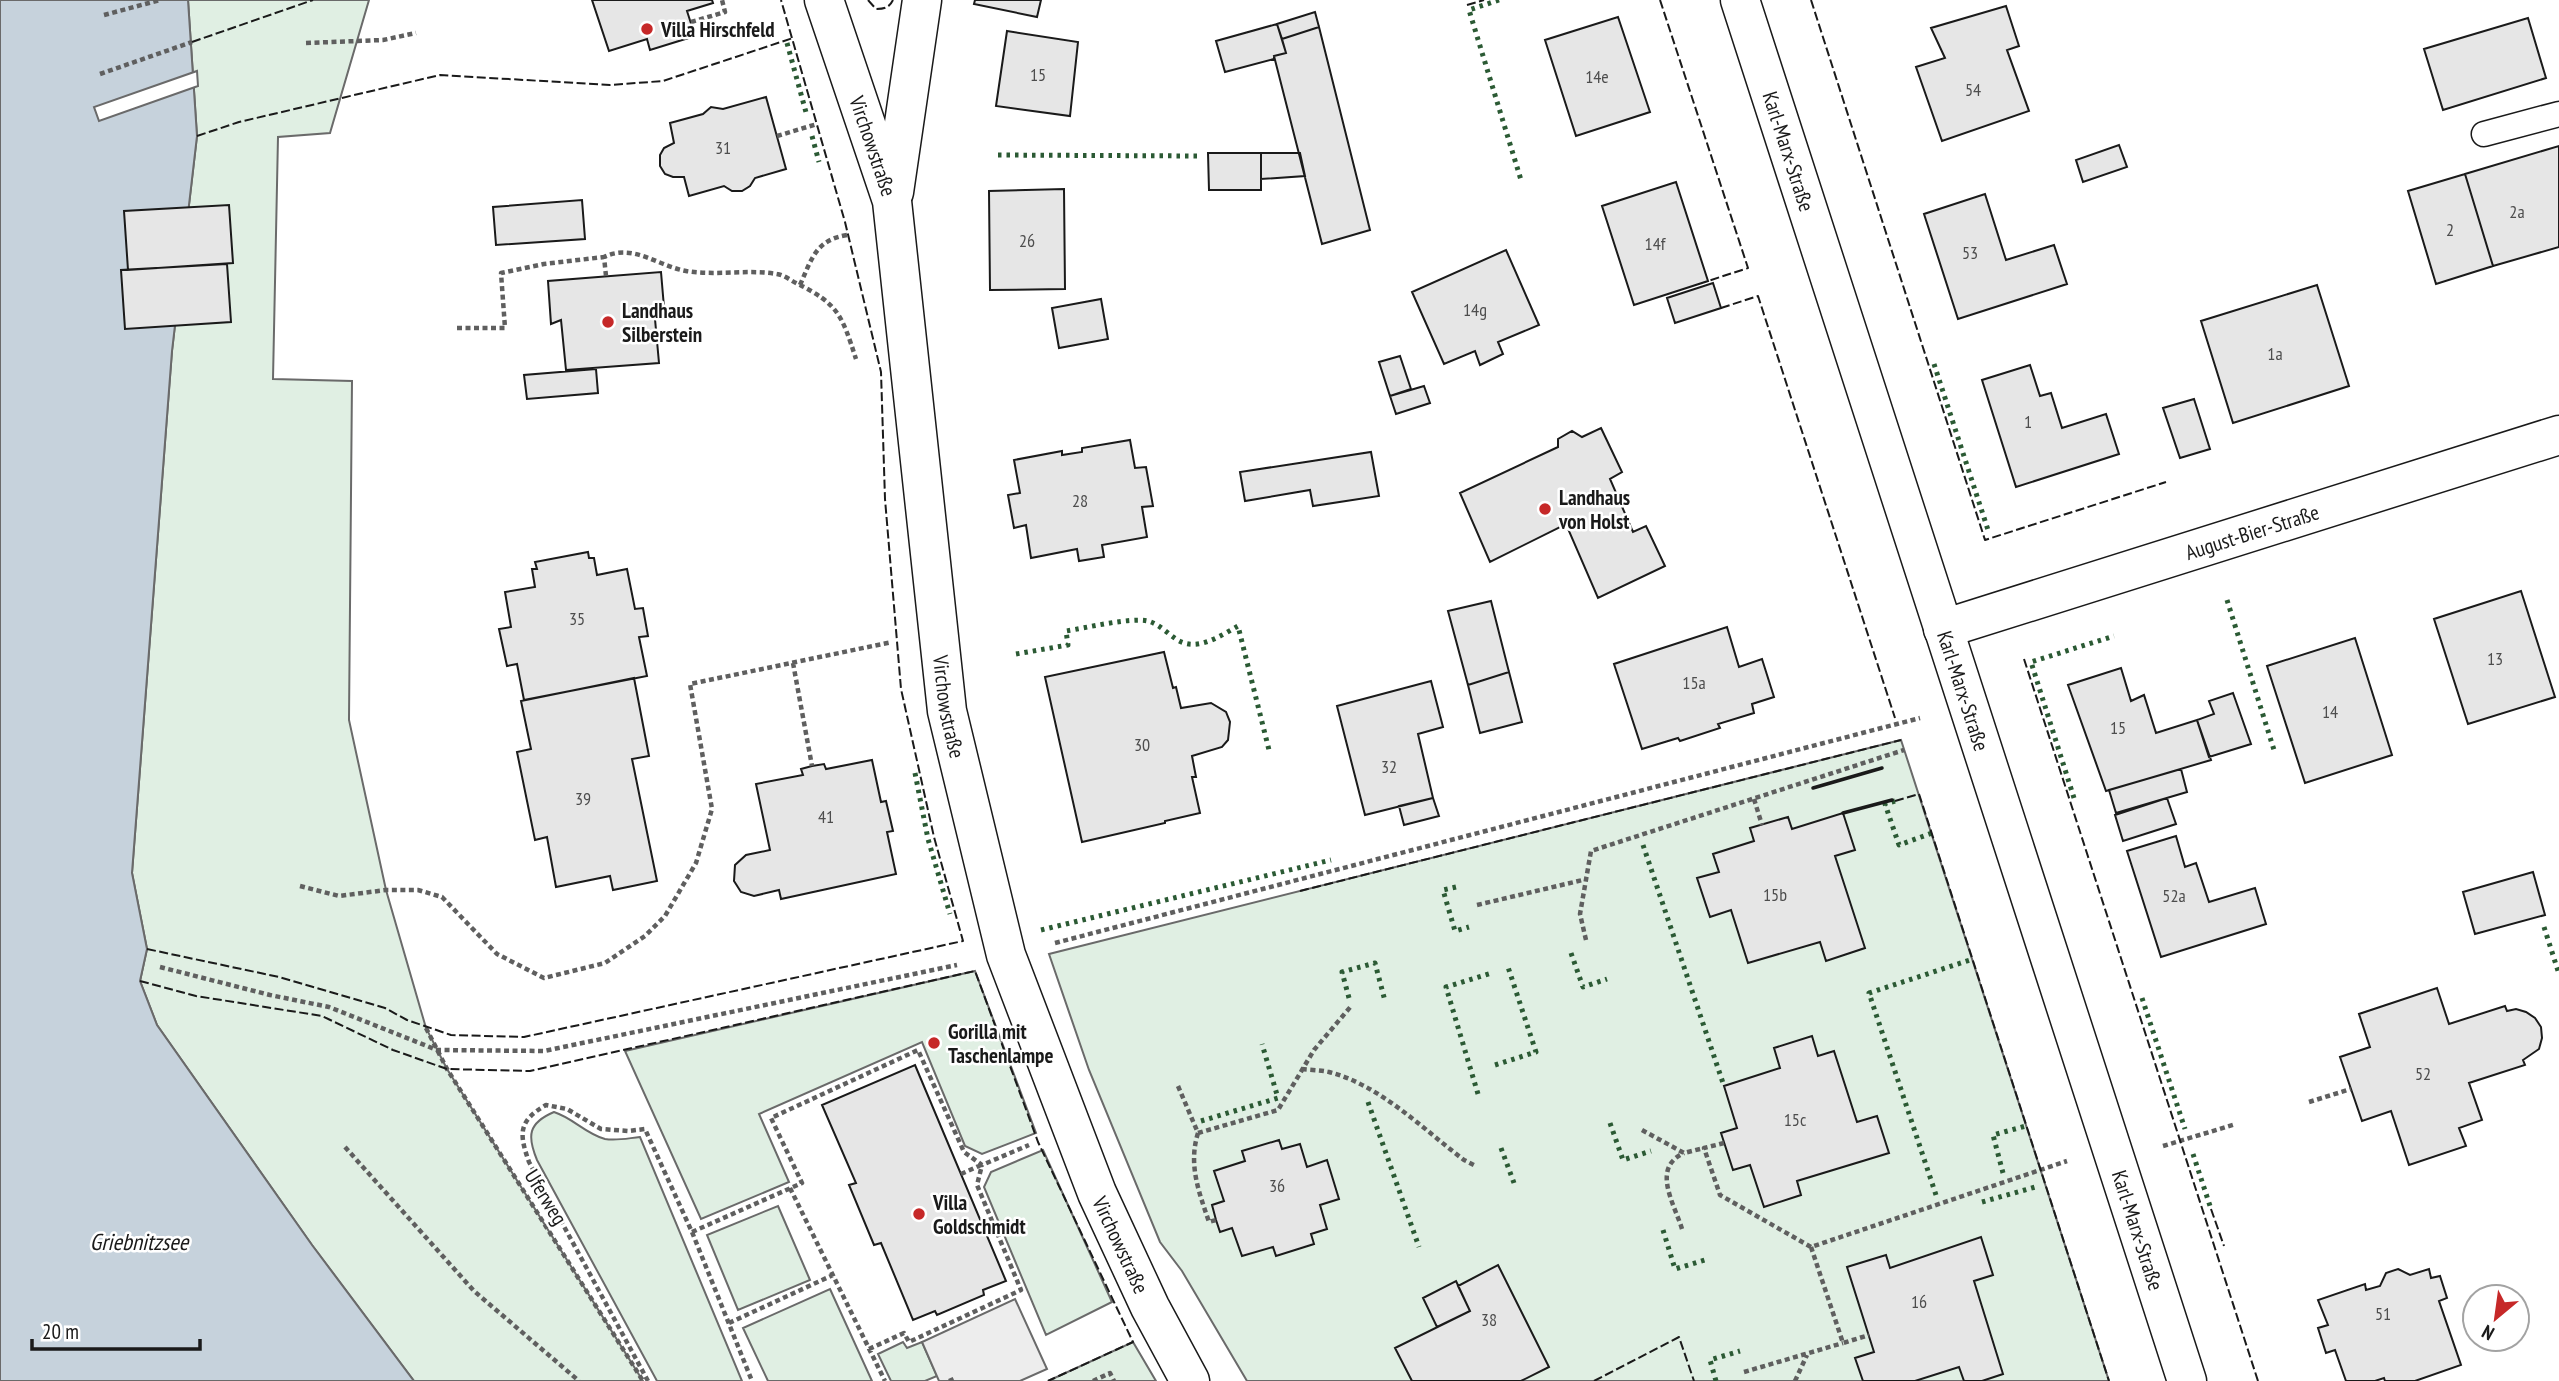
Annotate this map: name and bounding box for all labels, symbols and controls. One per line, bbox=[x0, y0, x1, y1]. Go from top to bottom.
place label: Villa Hirschfeld bbox=[660, 16, 775, 43]
marker: Villa Hirschfeld bbox=[639, 21, 655, 37]
house number: 15 bbox=[1030, 63, 1046, 86]
house number: 14e bbox=[1585, 65, 1609, 88]
house number: 54 bbox=[1965, 78, 1981, 101]
street label: Karl-Marx-Straße bbox=[1757, 88, 1821, 215]
street label: Virchowstraße bbox=[844, 91, 903, 199]
house number: 31 bbox=[715, 136, 731, 159]
house number: 2a bbox=[2509, 200, 2525, 223]
house number: 2 bbox=[2446, 218, 2454, 241]
house number: 26 bbox=[1019, 229, 1035, 252]
house number: 14f bbox=[1645, 232, 1667, 255]
house number: 53 bbox=[1962, 241, 1978, 264]
place label: Landhaus Silberstein bbox=[622, 297, 702, 348]
house number: 14g bbox=[1463, 298, 1487, 321]
marker: Landhaus Silberstein bbox=[600, 314, 616, 330]
house number: 1a bbox=[2267, 342, 2283, 365]
house number: 1 bbox=[2024, 410, 2032, 433]
place label: Landhaus von Holst bbox=[1558, 484, 1630, 535]
house number: 28 bbox=[1072, 489, 1088, 512]
street label: August-Bier-Straße bbox=[2182, 498, 2322, 565]
marker: Landhaus von Holst bbox=[1537, 501, 1553, 517]
house number: 35 bbox=[569, 607, 585, 630]
street label: Karl-Marx-Straße bbox=[1932, 627, 1996, 754]
house number: 13 bbox=[2487, 647, 2503, 670]
street label: Virchowstraße bbox=[927, 653, 971, 761]
house number: 15a bbox=[1682, 671, 1706, 694]
house number: 14 bbox=[2322, 700, 2338, 723]
house number: 15 bbox=[2110, 716, 2126, 739]
house number: 30 bbox=[1134, 733, 1150, 756]
house number: 32 bbox=[1381, 755, 1397, 778]
house number: 39 bbox=[575, 787, 591, 810]
house number: 41 bbox=[818, 805, 834, 828]
house number: 15b bbox=[1763, 883, 1787, 906]
house number: 52a bbox=[2162, 884, 2186, 907]
place label: Gorilla mit Taschenlampe bbox=[948, 1018, 1053, 1069]
marker: Gorilla mit Taschenlampe bbox=[926, 1035, 942, 1051]
house number: 52 bbox=[2415, 1062, 2431, 1085]
house number: 15c bbox=[1784, 1108, 1807, 1131]
street label: Uferweg bbox=[519, 1164, 573, 1230]
street label: Karl-Marx-Straße bbox=[2106, 1167, 2170, 1294]
house number: 36 bbox=[1269, 1174, 1285, 1197]
place label: Villa Goldschmidt bbox=[932, 1189, 1026, 1240]
street label: Virchowstraße bbox=[1086, 1191, 1155, 1298]
marker: Villa Goldschmidt bbox=[911, 1206, 927, 1222]
water label: Griebnitzsee bbox=[90, 1227, 190, 1256]
north arrow bbox=[2461, 1283, 2531, 1353]
house number: 16 bbox=[1911, 1290, 1927, 1313]
house number: 51 bbox=[2375, 1302, 2391, 1325]
scale bar bbox=[32, 1308, 200, 1352]
house number: 38 bbox=[1481, 1308, 1497, 1331]
text: 20 m bbox=[42, 1318, 79, 1345]
text: N bbox=[2477, 1320, 2498, 1346]

